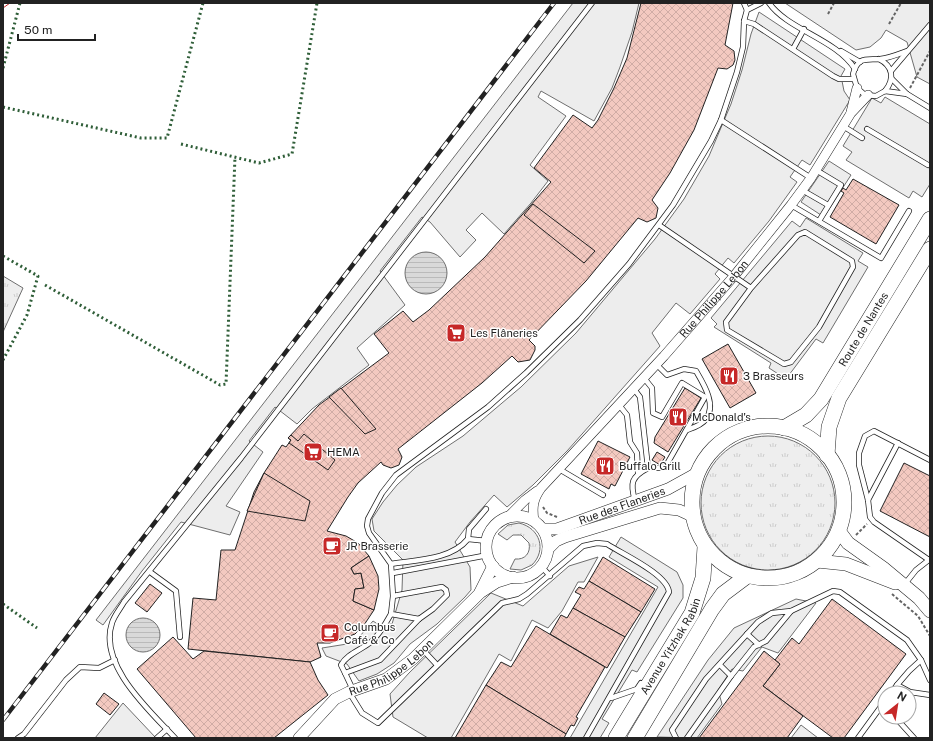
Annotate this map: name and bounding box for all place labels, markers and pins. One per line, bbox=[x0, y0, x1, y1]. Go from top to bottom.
supermarket icon: Les Flâneries bbox=[445, 322, 467, 344]
place label: Les Flâneries bbox=[470, 327, 538, 339]
restaurant icon: 3 Brasseurs bbox=[718, 365, 740, 387]
place label: 3 Brasseurs bbox=[743, 370, 804, 382]
restaurant icon: McDonald's bbox=[667, 406, 689, 428]
place label: McDonald's bbox=[692, 411, 751, 423]
supermarket icon: HEMA bbox=[302, 441, 324, 463]
place label: HEMA bbox=[327, 446, 360, 458]
restaurant icon: Buffalo Grill bbox=[594, 455, 616, 477]
place label: Buffalo Grill bbox=[619, 460, 681, 472]
cafe icon: JR Brasserie bbox=[321, 535, 343, 557]
place label: JR Brasserie bbox=[346, 540, 409, 552]
place label: Columbus Café & Co bbox=[344, 621, 396, 646]
cafe icon: Columbus Café & Co bbox=[319, 622, 341, 644]

